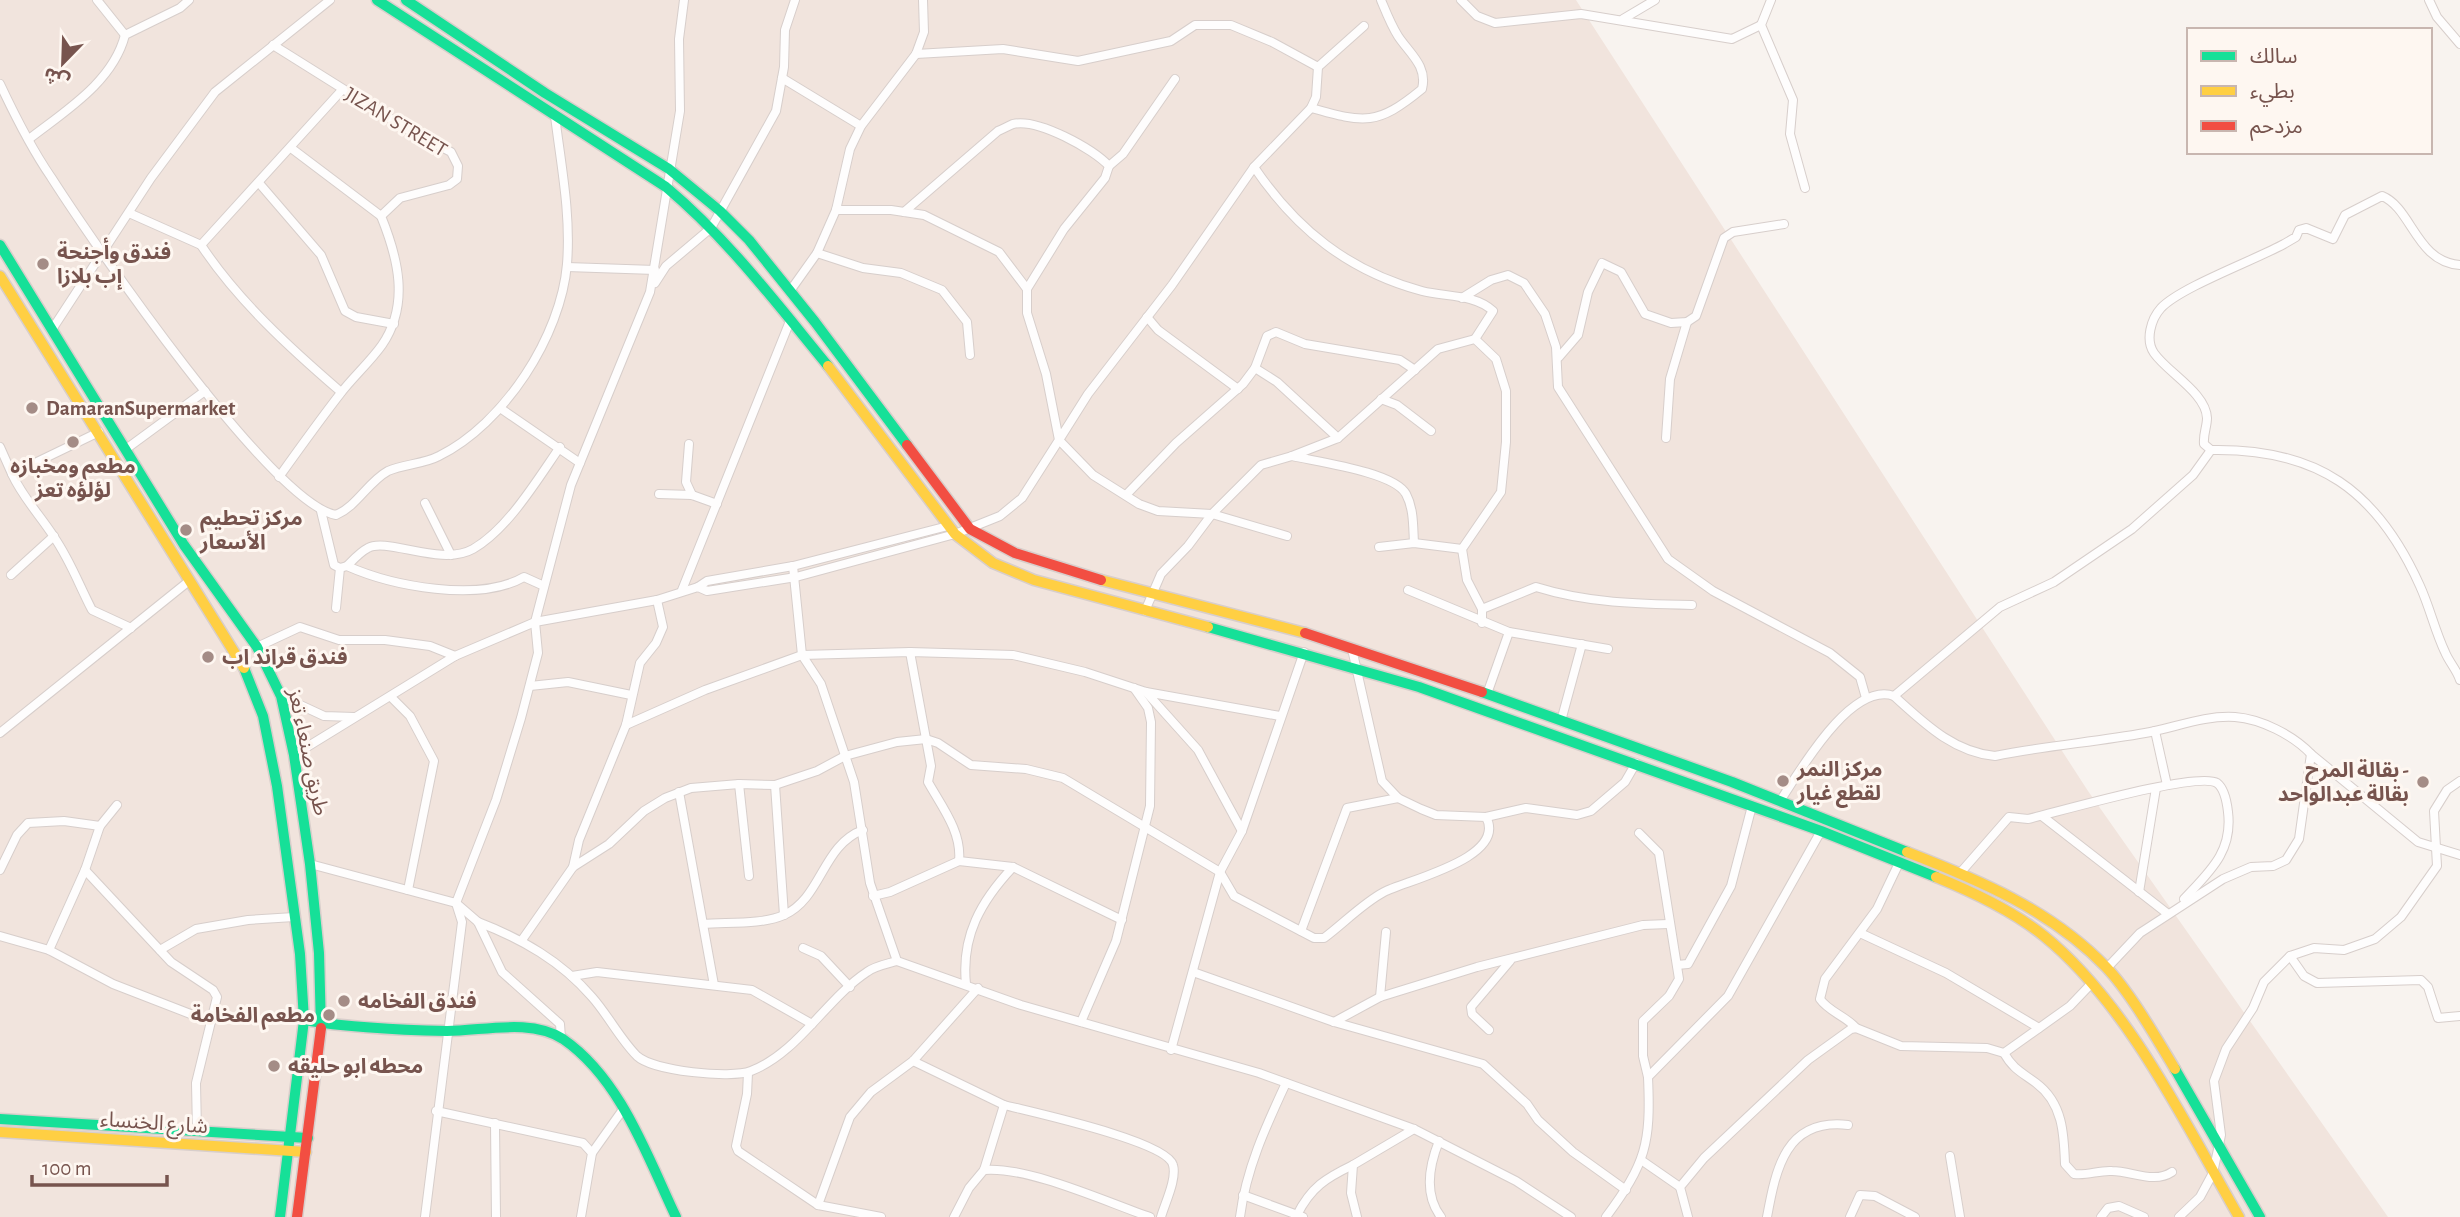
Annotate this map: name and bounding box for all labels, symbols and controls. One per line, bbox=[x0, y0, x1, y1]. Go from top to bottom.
north arrow bbox=[28, 28, 98, 98]
legend bbox=[2187, 28, 2432, 154]
text: سالك bbox=[2250, 46, 2297, 67]
text: ش bbox=[41, 63, 73, 91]
text: بطيء bbox=[2250, 81, 2295, 107]
street label: JIZAN STREET bbox=[341, 83, 451, 161]
text: مزدحم bbox=[2250, 116, 2303, 141]
place label: فندق وأجنحة إب بلازا bbox=[57, 237, 171, 290]
marker: فندق وأجنحة إب بلازا bbox=[35, 256, 51, 272]
place label: DamaranSupermarket bbox=[46, 398, 235, 419]
marker: DamaranSupermarket bbox=[24, 400, 40, 416]
marker: مطعم ومخبازه لؤلؤه تعز bbox=[65, 434, 81, 450]
place label: مطعم ومخبازه لؤلؤه تعز bbox=[10, 456, 136, 502]
place label: مركز تحطيم الأسعار bbox=[199, 508, 303, 554]
marker: مركز تحطيم الأسعار bbox=[178, 522, 194, 538]
place label: فندق قراند اب bbox=[222, 646, 348, 669]
marker: فندق قراند اب bbox=[200, 649, 216, 665]
street label: طريق صنعاء تعز bbox=[282, 686, 332, 818]
place label: مركز النمر لقطع غيار bbox=[1796, 759, 1883, 808]
place label: بقالة المرح - بقالة عبدالواحد bbox=[2278, 759, 2409, 806]
marker: مركز النمر لقطع غيار bbox=[1775, 773, 1791, 789]
marker: بقالة المرح - بقالة عبدالواحد bbox=[2415, 774, 2431, 790]
place label: فندق الفخامه bbox=[358, 990, 477, 1012]
marker: فندق الفخامه bbox=[336, 993, 352, 1009]
place label: مطعم الفخامة bbox=[191, 1004, 315, 1030]
marker: مطعم الفخامة bbox=[321, 1007, 337, 1023]
place label: محطه ابو حليقه bbox=[288, 1056, 423, 1078]
marker: محطه ابو حليقه bbox=[266, 1058, 282, 1074]
street label: شارع الخنساء bbox=[99, 1109, 209, 1141]
scale bar bbox=[32, 1144, 166, 1188]
text: 100 m bbox=[42, 1158, 92, 1179]

